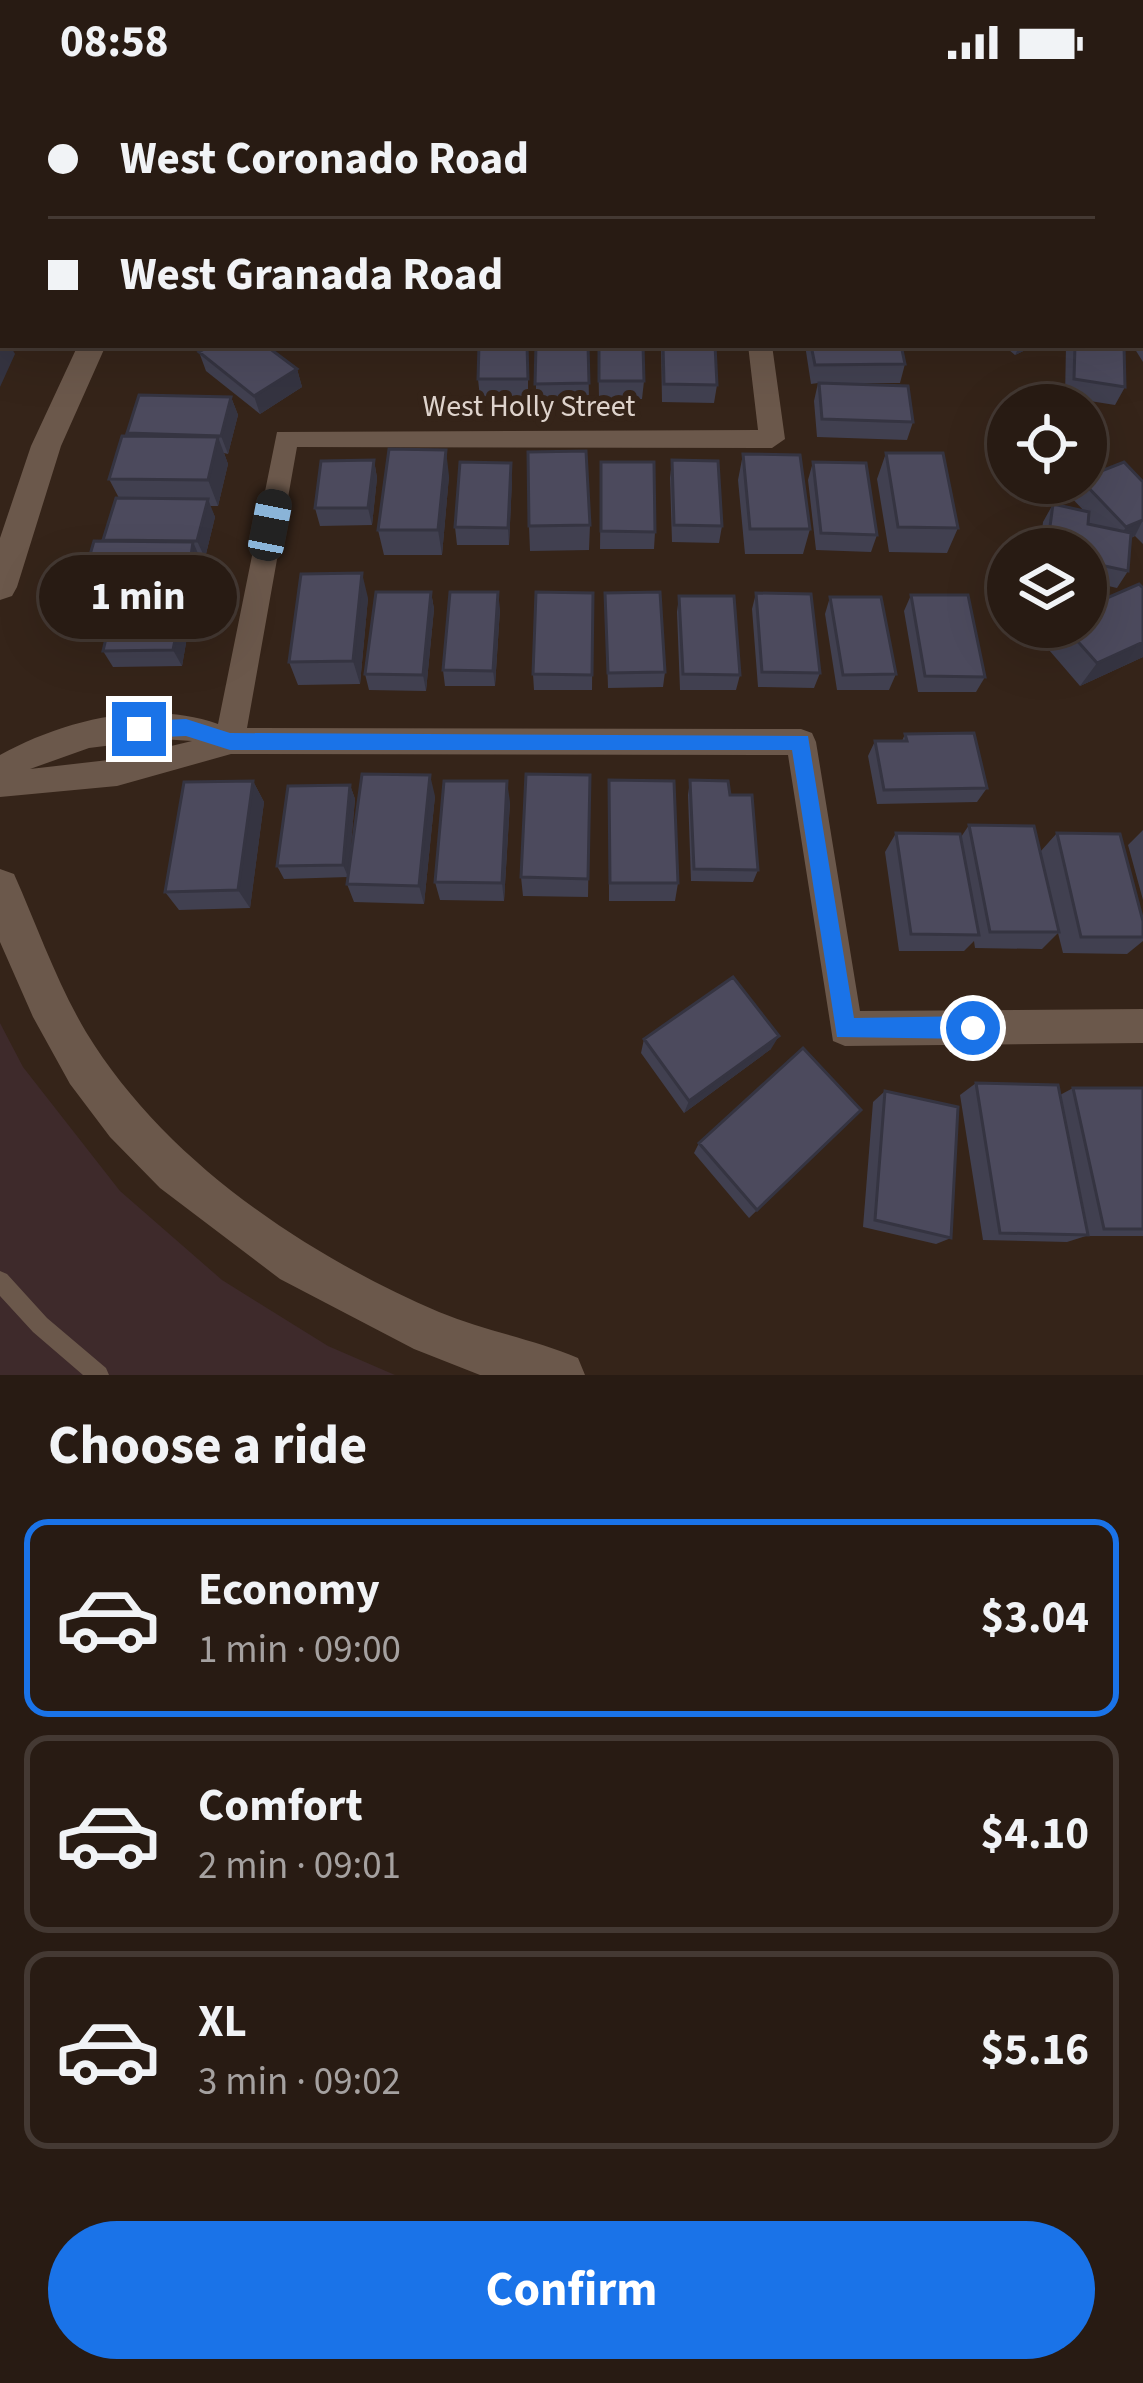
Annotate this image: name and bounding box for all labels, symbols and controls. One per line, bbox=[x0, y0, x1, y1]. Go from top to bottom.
text: 08:58 bbox=[60, 10, 169, 74]
text: West Coronado Road bbox=[120, 127, 529, 191]
text: West Granada Road bbox=[120, 243, 503, 307]
map controls bbox=[987, 384, 1107, 648]
button: locate bbox=[987, 384, 1107, 504]
street label: West Holly Street bbox=[423, 385, 635, 428]
car bbox=[245, 486, 295, 564]
button: layers bbox=[987, 528, 1107, 648]
callout: 1 min bbox=[40, 555, 238, 639]
text: 1 min bbox=[91, 569, 185, 625]
route end bbox=[112, 702, 166, 756]
route start bbox=[946, 1001, 1000, 1055]
text: Choose a ride bbox=[48, 1408, 367, 1485]
text: Economy bbox=[198, 1558, 380, 1622]
icon: car bbox=[54, 1564, 162, 1672]
text: $3.04 bbox=[980, 1586, 1089, 1650]
text: 1 min · 09:00 bbox=[198, 1622, 401, 1678]
text: Comfort bbox=[198, 1774, 363, 1838]
icon: car bbox=[54, 1780, 162, 1888]
text: $4.10 bbox=[980, 1802, 1089, 1866]
text: 2 min · 09:01 bbox=[198, 1838, 401, 1894]
text: XL bbox=[198, 1990, 247, 2054]
icon: car bbox=[54, 1996, 162, 2104]
text: $5.16 bbox=[980, 2018, 1089, 2082]
text: 3 min · 09:02 bbox=[198, 2054, 401, 2110]
button: Confirm bbox=[48, 2221, 1095, 2359]

